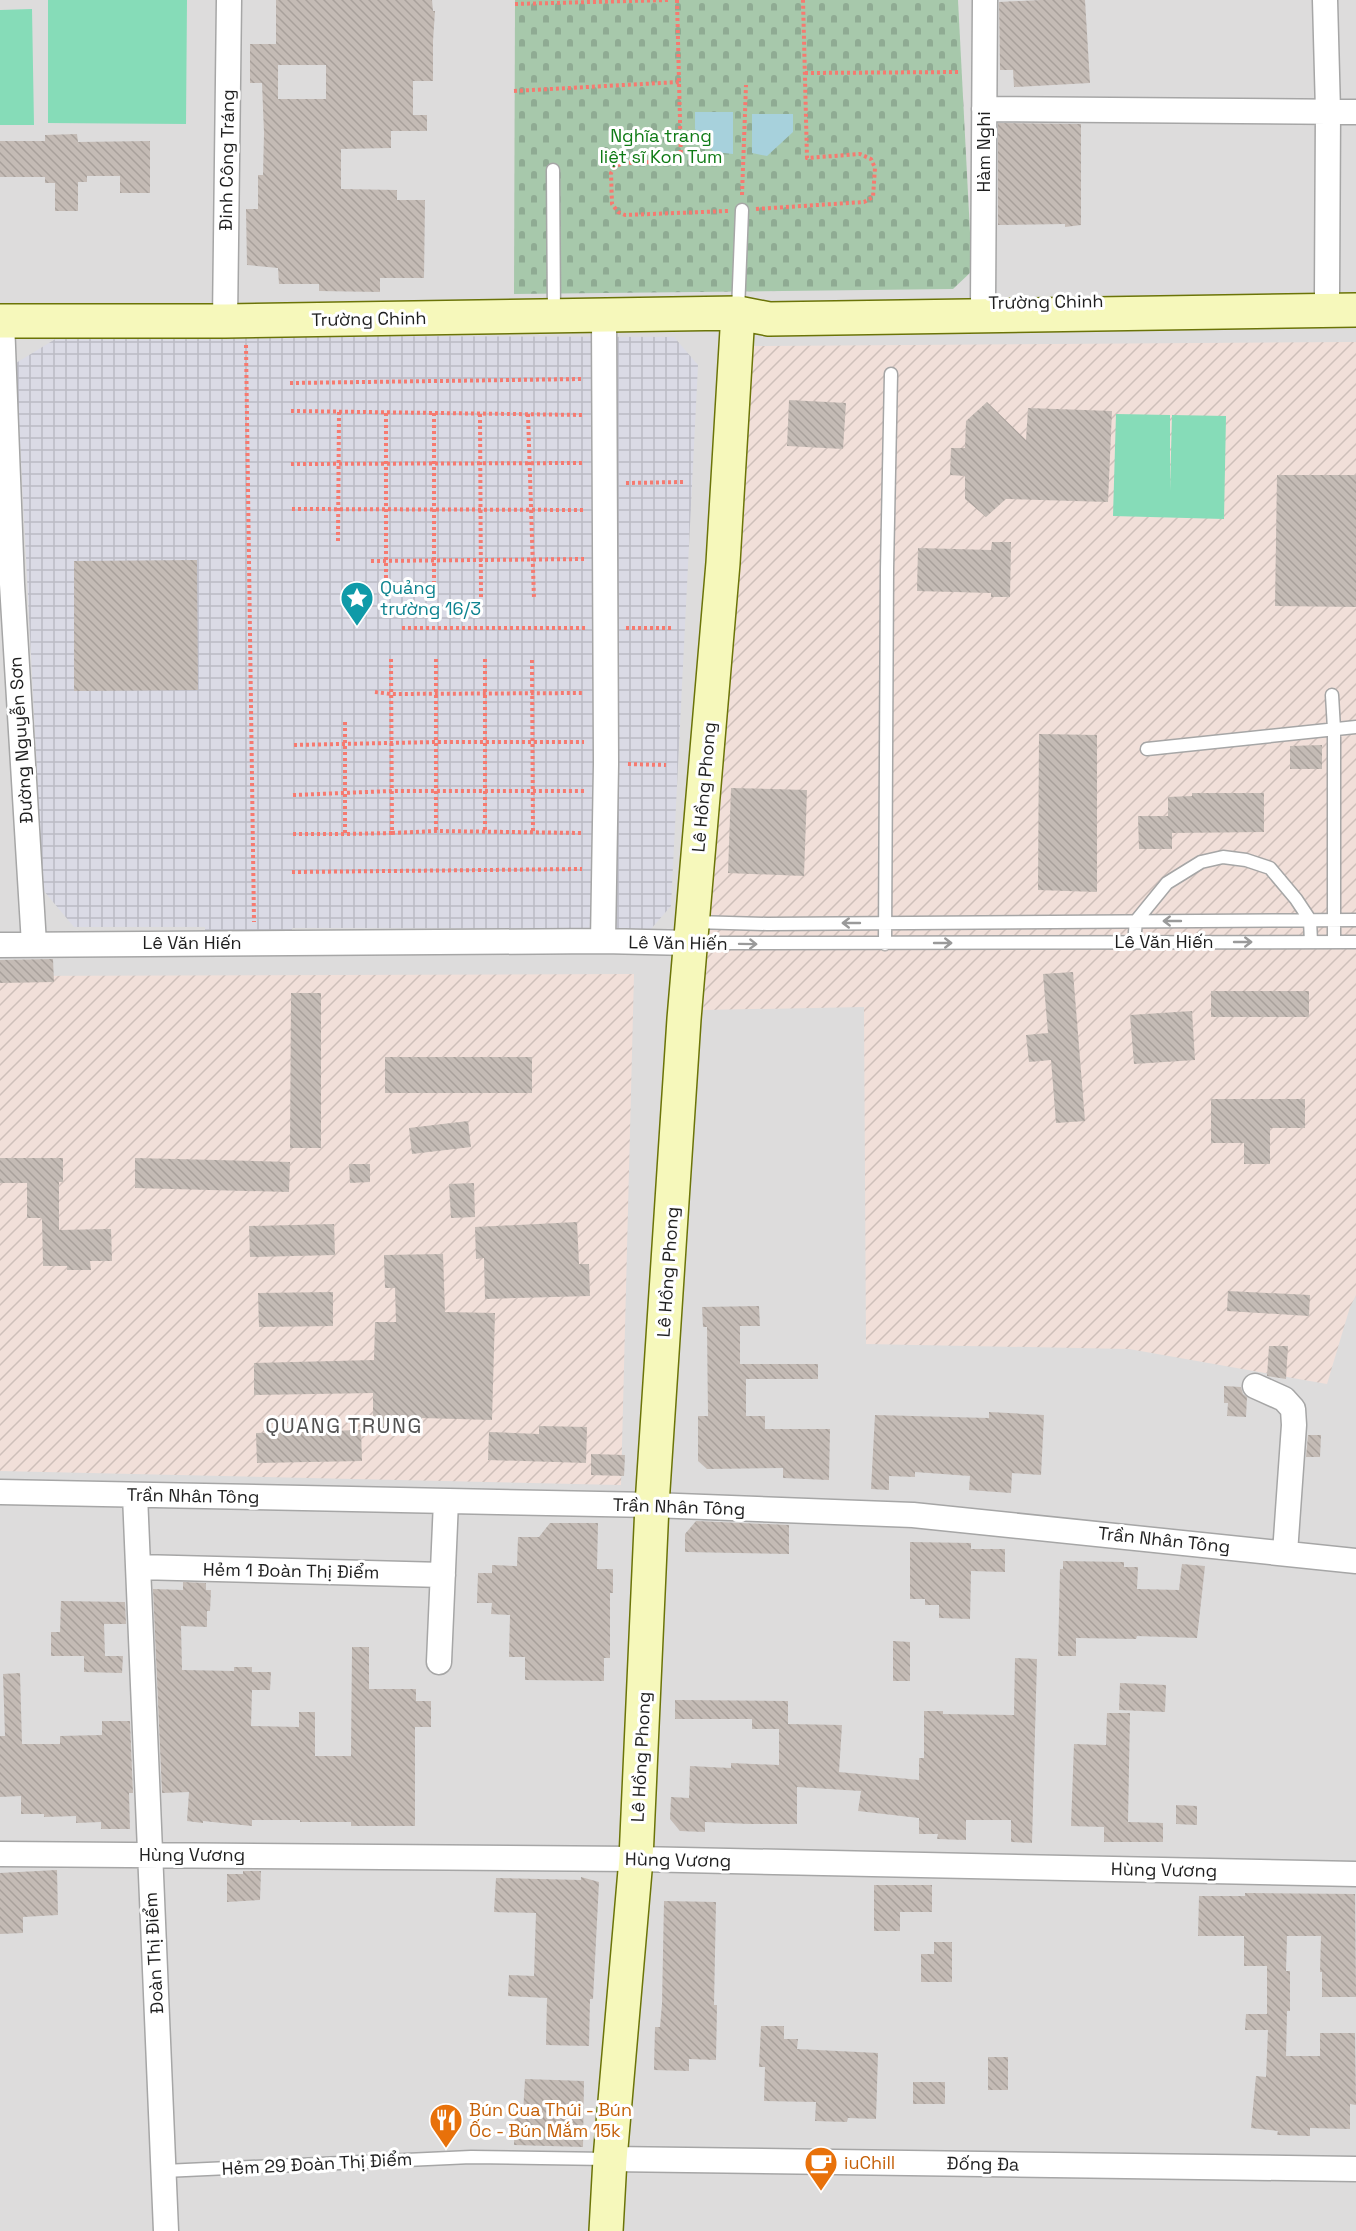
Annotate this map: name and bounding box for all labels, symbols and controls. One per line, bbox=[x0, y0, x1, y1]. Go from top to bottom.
street label: Đinh Công Tráng bbox=[214, 89, 239, 231]
street label: Hàm Nghi bbox=[972, 111, 995, 193]
park label: Nghĩa trang liệt sĩ Kon Tum bbox=[599, 124, 723, 168]
street label: Trường Chinh bbox=[988, 289, 1104, 314]
street label: Trường Chinh bbox=[311, 306, 427, 331]
place label: Quảng trường 16/3 bbox=[380, 576, 481, 620]
place icon: Quảng trường 16/3 bbox=[339, 580, 375, 627]
street label: Đường Nguyễn Sơn bbox=[3, 656, 38, 824]
street label: Lê Hồng Phong bbox=[686, 721, 721, 853]
one-way arrow bbox=[1162, 915, 1182, 927]
one-way arrow bbox=[841, 917, 861, 929]
street label: Lê Văn Hiến bbox=[628, 930, 728, 955]
street label: Lê Văn Hiến bbox=[1114, 930, 1214, 953]
street label: Lê Văn Hiến bbox=[142, 931, 242, 954]
one-way arrow bbox=[1233, 936, 1253, 948]
one-way arrow bbox=[933, 937, 953, 949]
one-way arrow bbox=[738, 938, 758, 950]
street label: Lê Hồng Phong bbox=[651, 1206, 684, 1338]
district label: QUANG TRUNG bbox=[265, 1412, 423, 1439]
street label: Trần Nhân Tông bbox=[126, 1483, 260, 1508]
street label: Trần Nhân Tông bbox=[612, 1493, 746, 1520]
street label: Trần Nhân Tông bbox=[1097, 1521, 1231, 1558]
street label: Hẻm 1 Đoàn Thị Điểm bbox=[203, 1557, 379, 1584]
street label: Lê Hồng Phong bbox=[626, 1691, 655, 1823]
street label: Hùng Vương bbox=[139, 1843, 245, 1866]
street label: Hùng Vương bbox=[625, 1847, 731, 1872]
street label: Hùng Vương bbox=[1111, 1857, 1217, 1882]
street label: Đoàn Thị Điểm bbox=[139, 1892, 168, 2014]
place label: Bún Cua Thúi - Bún Ốc - Bún Mắm 15k bbox=[469, 2098, 632, 2142]
restaurant icon: Bún Cua Thúi - Bún Ốc - Bún Mắm 15k bbox=[428, 2102, 464, 2149]
cafe icon: iuChill bbox=[803, 2145, 839, 2192]
street label: Hẻm 29 Đoàn Thị Điểm bbox=[221, 2147, 413, 2180]
place label: iuChill bbox=[844, 2151, 895, 2174]
street label: Đống Đa bbox=[947, 2151, 1019, 2176]

